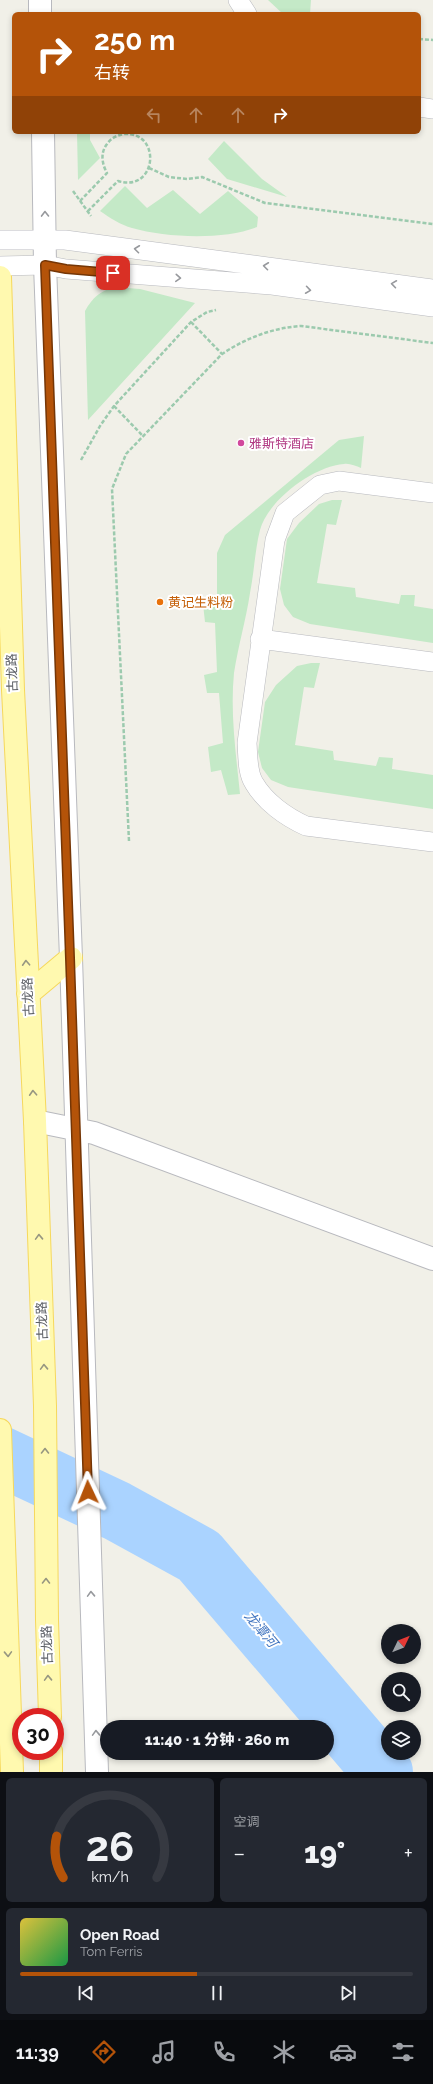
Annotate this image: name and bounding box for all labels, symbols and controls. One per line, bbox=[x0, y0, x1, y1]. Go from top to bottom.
text: 250 m bbox=[94, 24, 175, 57]
icon: right bbox=[28, 28, 80, 80]
text: 右转 bbox=[94, 62, 130, 83]
icon: left bbox=[143, 104, 165, 126]
icon: ahead bbox=[185, 104, 207, 126]
icon: ahead bbox=[227, 104, 249, 126]
icon: right bbox=[269, 104, 291, 126]
one-way arrow bbox=[41, 211, 49, 217]
one-way arrow bbox=[134, 245, 140, 254]
pin bbox=[96, 256, 130, 290]
icon: arrive bbox=[102, 262, 124, 284]
one-way arrow bbox=[263, 262, 269, 271]
one-way arrow bbox=[175, 273, 181, 282]
one-way arrow bbox=[391, 280, 397, 289]
one-way arrow bbox=[305, 285, 311, 294]
place label: 雅斯特酒店 bbox=[249, 436, 314, 451]
marker: 雅斯特酒店 bbox=[236, 438, 246, 448]
place label: 黄记生料粉 bbox=[168, 595, 233, 610]
marker: 黄记生料粉 bbox=[155, 597, 165, 607]
street label: 古龙路 bbox=[4, 653, 20, 693]
one-way arrow bbox=[22, 960, 30, 966]
street label: 古龙路 bbox=[19, 977, 37, 1017]
one-way arrow bbox=[29, 1090, 38, 1096]
one-way arrow bbox=[35, 1234, 43, 1240]
street label: 古龙路 bbox=[34, 1301, 50, 1341]
one-way arrow bbox=[39, 1364, 48, 1370]
one-way arrow bbox=[41, 1448, 49, 1454]
position arrow bbox=[67, 1471, 109, 1513]
one-way arrow bbox=[42, 1578, 50, 1584]
one-way arrow bbox=[87, 1591, 95, 1597]
water label: 龙潭河 bbox=[241, 1608, 283, 1653]
north arrow bbox=[381, 1624, 421, 1664]
map controls bbox=[381, 1624, 421, 1760]
street label: 古龙路 bbox=[39, 1625, 55, 1665]
one-way arrow bbox=[3, 1651, 12, 1657]
button: search bbox=[381, 1672, 421, 1712]
one-way arrow bbox=[44, 1675, 53, 1681]
speed limit sign: 30 bbox=[12, 1708, 64, 1760]
button: layers bbox=[381, 1720, 421, 1760]
one-way arrow bbox=[92, 1730, 100, 1736]
text: 11:40 · 1 分钟 · 260 m bbox=[145, 1731, 289, 1749]
text: 空调 bbox=[234, 1814, 260, 1829]
text: 26 bbox=[85, 1822, 134, 1871]
text: 19° bbox=[304, 1835, 345, 1870]
text: − bbox=[234, 1840, 245, 1866]
text: + bbox=[404, 1840, 413, 1866]
text: km/h bbox=[91, 1869, 129, 1885]
text: Open Road bbox=[80, 1926, 160, 1944]
text: Tom Ferris bbox=[80, 1944, 143, 1959]
icon: previous bbox=[75, 1982, 97, 2004]
icon: pause bbox=[206, 1982, 228, 2004]
icon: next bbox=[337, 1982, 359, 2004]
icon: directions bbox=[90, 2038, 118, 2066]
icon: music bbox=[150, 2038, 178, 2066]
icon: phone bbox=[210, 2038, 238, 2066]
icon: climate bbox=[270, 2038, 298, 2066]
icon: car bbox=[329, 2038, 357, 2066]
icon: filters bbox=[389, 2038, 417, 2066]
text: 11:39 bbox=[16, 2042, 59, 2063]

